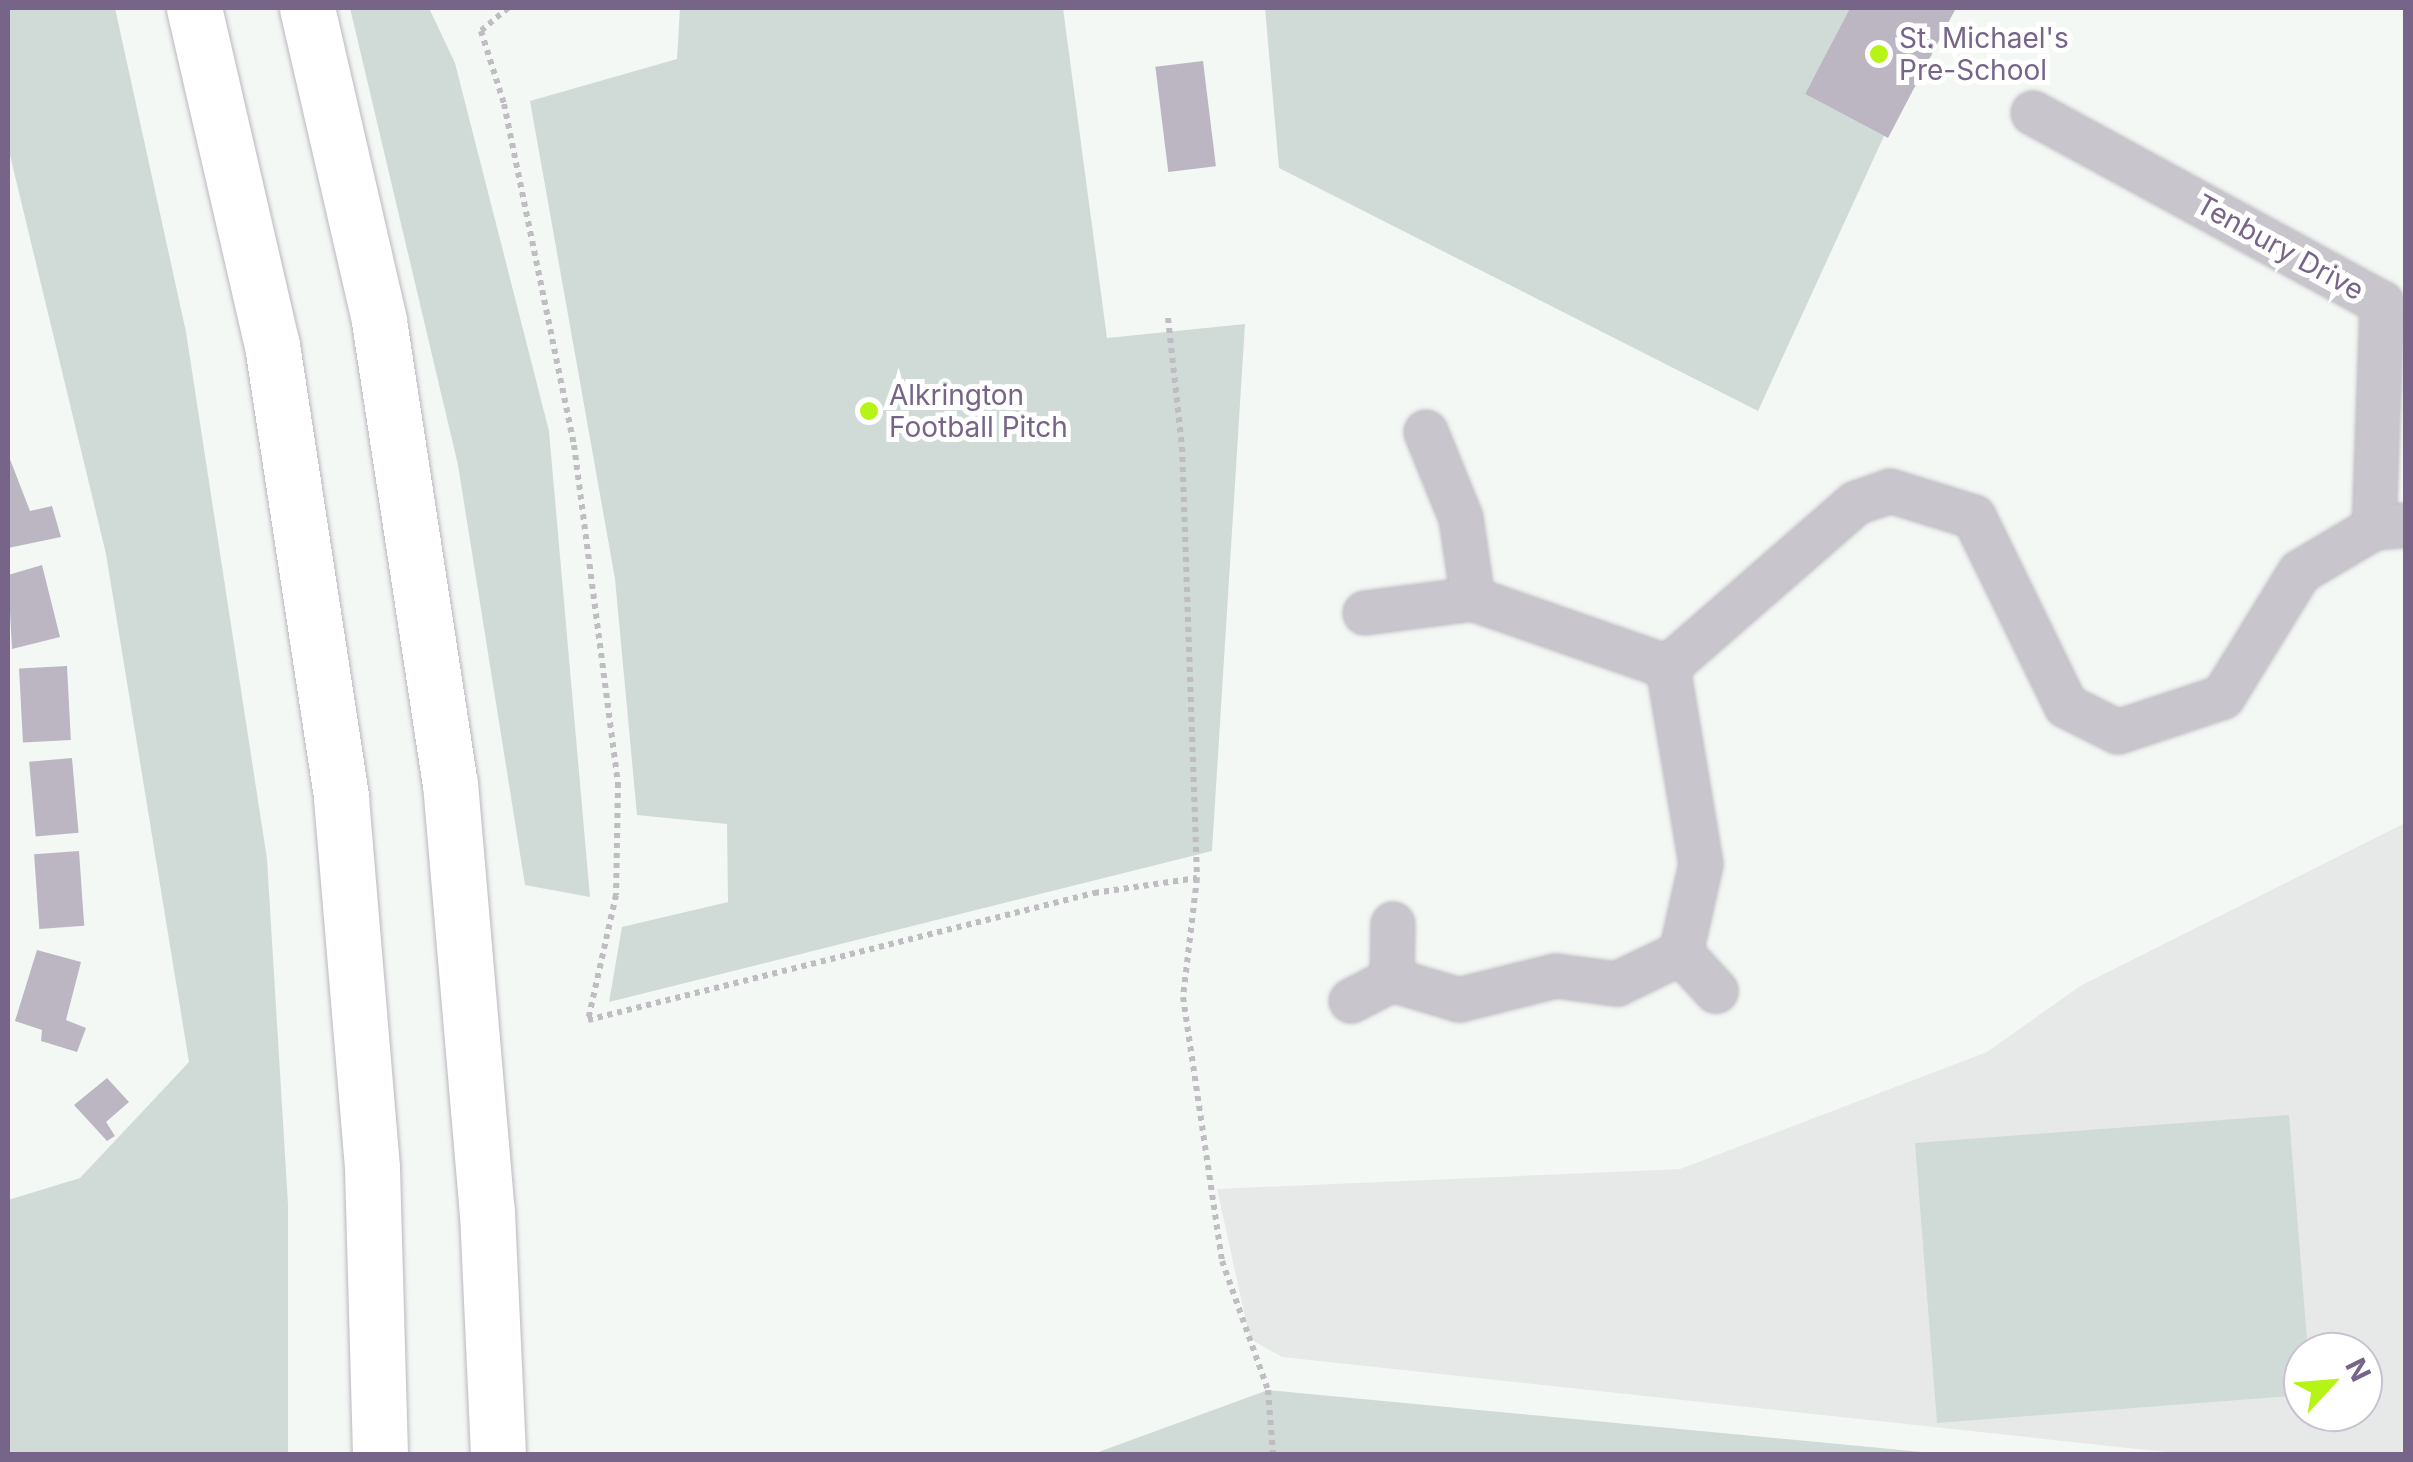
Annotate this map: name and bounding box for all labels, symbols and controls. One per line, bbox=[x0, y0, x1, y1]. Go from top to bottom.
place label: St. Michael's Pre-School bbox=[1899, 21, 2069, 87]
marker: St. Michael's Pre-School bbox=[1868, 43, 1890, 65]
street label: Tenbury Drive bbox=[2190, 187, 2370, 307]
place label: Alkrington Football Pitch bbox=[889, 378, 1068, 444]
marker: Alkrington Football Pitch bbox=[858, 400, 880, 422]
north arrow bbox=[2283, 1332, 2383, 1432]
text: N bbox=[2338, 1353, 2378, 1387]

